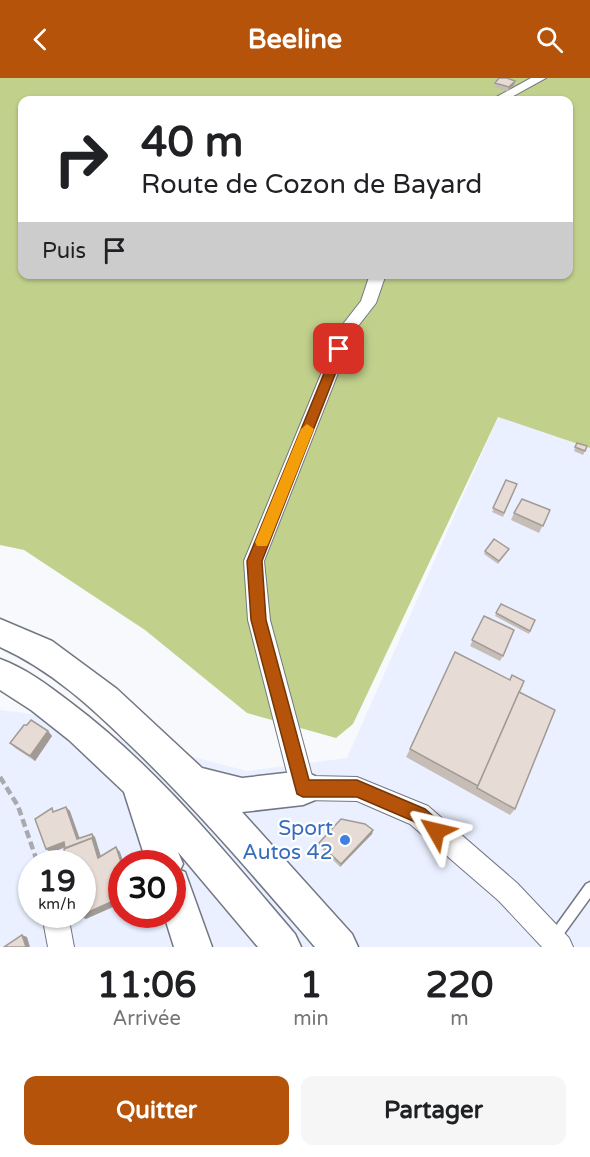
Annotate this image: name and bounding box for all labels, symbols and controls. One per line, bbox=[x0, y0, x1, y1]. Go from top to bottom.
icon: back bbox=[24, 23, 57, 56]
text: Beeline bbox=[248, 23, 342, 56]
icon: search bbox=[533, 23, 566, 56]
text: 40 m bbox=[141, 117, 243, 168]
icon: right bbox=[42, 120, 120, 198]
text: Route de Cozon de Bayard bbox=[141, 168, 482, 201]
icon: arrive bbox=[98, 234, 131, 267]
text: Puis bbox=[42, 238, 86, 264]
pin bbox=[313, 323, 364, 374]
icon: arrive bbox=[322, 332, 355, 365]
position arrow bbox=[404, 799, 468, 863]
place label: Sport Autos 42 bbox=[242, 816, 333, 865]
marker: Sport Autos 42 bbox=[338, 833, 352, 847]
speed limit sign: 30 bbox=[108, 850, 186, 928]
text: 19 bbox=[38, 863, 76, 900]
text: km/h bbox=[38, 895, 76, 913]
text: 11:06 bbox=[97, 964, 197, 1007]
text: 1 bbox=[300, 964, 322, 1007]
text: 220 bbox=[425, 964, 493, 1007]
text: Arrivée bbox=[113, 1007, 181, 1031]
text: min bbox=[293, 1007, 329, 1031]
text: m bbox=[450, 1007, 469, 1031]
button: Quitter bbox=[24, 1076, 289, 1145]
button: Partager bbox=[301, 1076, 566, 1145]

